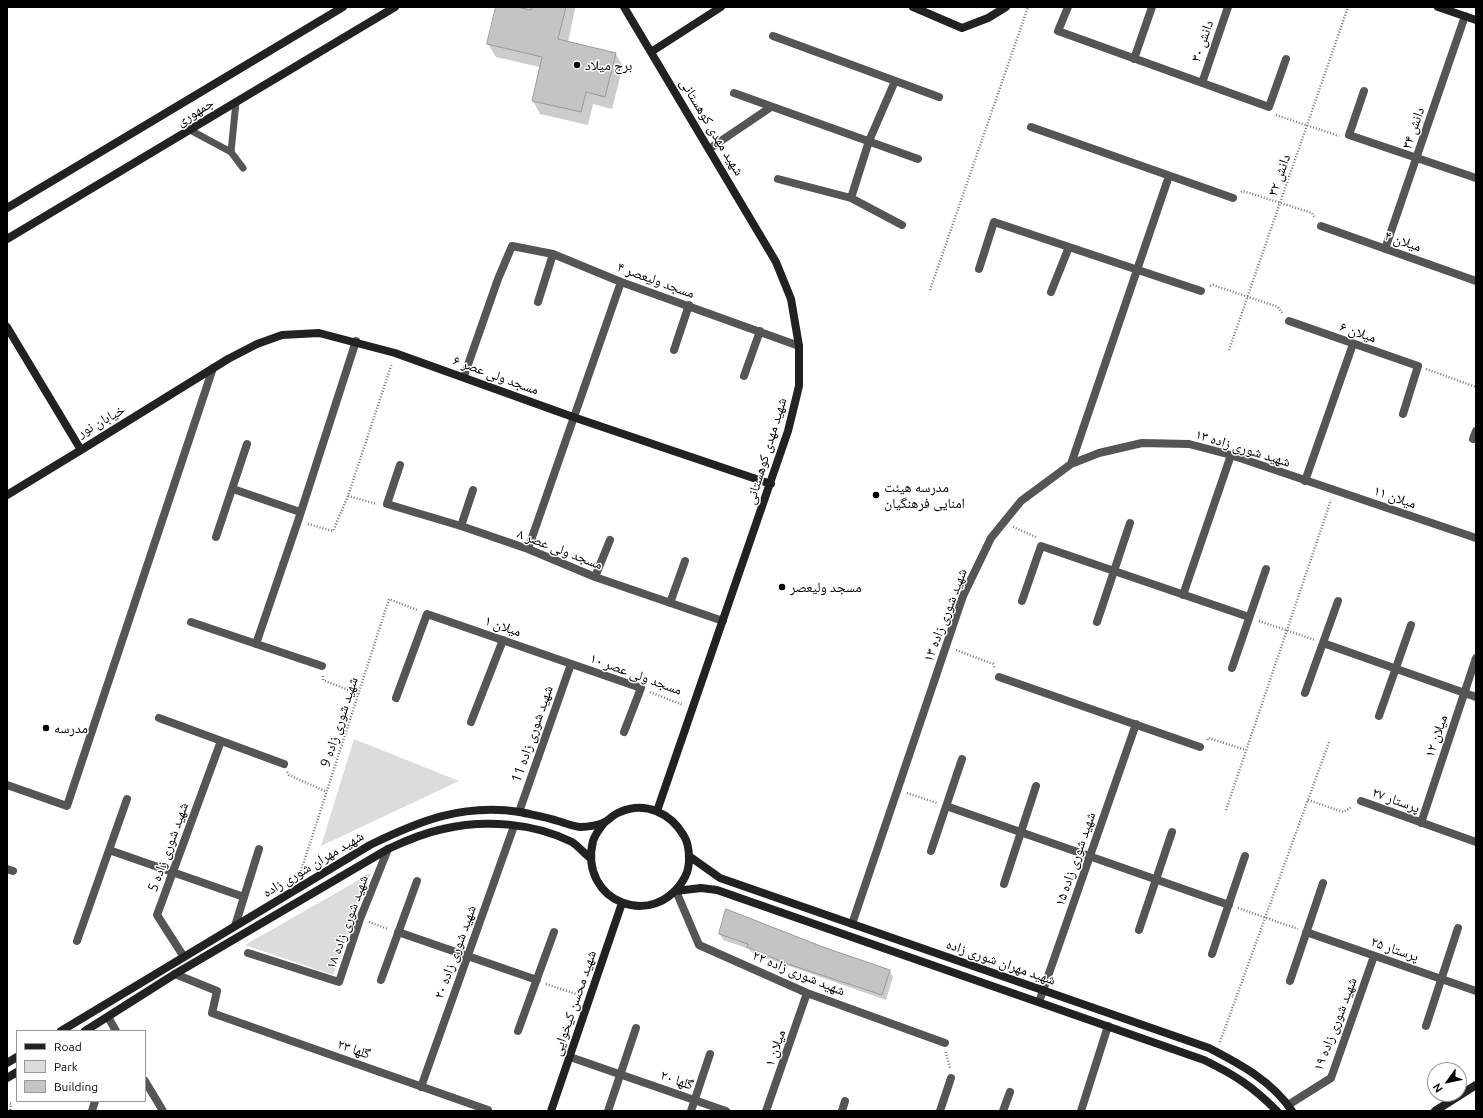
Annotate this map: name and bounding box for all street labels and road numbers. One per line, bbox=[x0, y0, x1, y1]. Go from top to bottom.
street label: دانش ۳۰ bbox=[1187, 18, 1217, 64]
street label: شهید مهدی کوهستانی bbox=[676, 75, 748, 179]
street label: جمهوری bbox=[173, 94, 217, 130]
street label: دانش ۳۴ bbox=[1398, 105, 1428, 151]
street label: دانش ۳۲ bbox=[1264, 152, 1294, 198]
street label: میلان ۴ bbox=[1382, 227, 1424, 255]
street label: مسجد ولیعصر ۴ bbox=[615, 258, 697, 302]
street label: میلان ۶ bbox=[1337, 318, 1379, 346]
street label: مسجد ولی عصر ۶ bbox=[451, 352, 541, 398]
street label: شهید مهدی کوهستانی bbox=[742, 396, 790, 506]
street label: خیابان نور bbox=[74, 401, 128, 441]
street label: شهید شوری زاده ۱۳ bbox=[1193, 426, 1293, 470]
street label: میلان ۱۱ bbox=[1371, 482, 1419, 512]
street label: مسجد ولی عصر ۸ bbox=[515, 525, 605, 573]
street label: شهید شوری زاده ۱۳ bbox=[920, 566, 970, 664]
street label: میلان ۱ bbox=[482, 612, 524, 640]
street label: مسجد ولی عصر ۱۰ bbox=[588, 650, 684, 698]
street label: شهید شوری زاده 9 bbox=[317, 675, 361, 769]
street label: شهید شوری زاده 11 bbox=[508, 683, 556, 785]
street label: میلان ۱۲ bbox=[1421, 712, 1451, 760]
street label: پرستار ۲۷ bbox=[1370, 784, 1422, 816]
street label: شهید شوری زاده 5 bbox=[144, 800, 192, 894]
street label: شهید شوری زاده ۱۵ bbox=[1051, 810, 1099, 908]
street label: شهید مهران شوری زاده bbox=[259, 827, 367, 901]
street label: شهید شوری زاده ۱۸ bbox=[322, 873, 372, 971]
street label: شهید شوری زاده ۲۰ bbox=[430, 903, 480, 1001]
street label: پرستار ۲۵ bbox=[1369, 933, 1421, 965]
street label: شهید مهران شوری زاده bbox=[944, 935, 1058, 989]
street label: شهید شوری زاده ۲۲ bbox=[750, 947, 848, 999]
street label: شهید محسن کیخوایی bbox=[548, 948, 600, 1058]
street label: شهید شوری زاده ۱۹ bbox=[1310, 975, 1360, 1073]
street label: میلان ۱ bbox=[761, 1027, 789, 1069]
street label: گلها ۲۳ bbox=[335, 1036, 373, 1062]
street label: گلها ۲۰ bbox=[658, 1067, 696, 1093]

